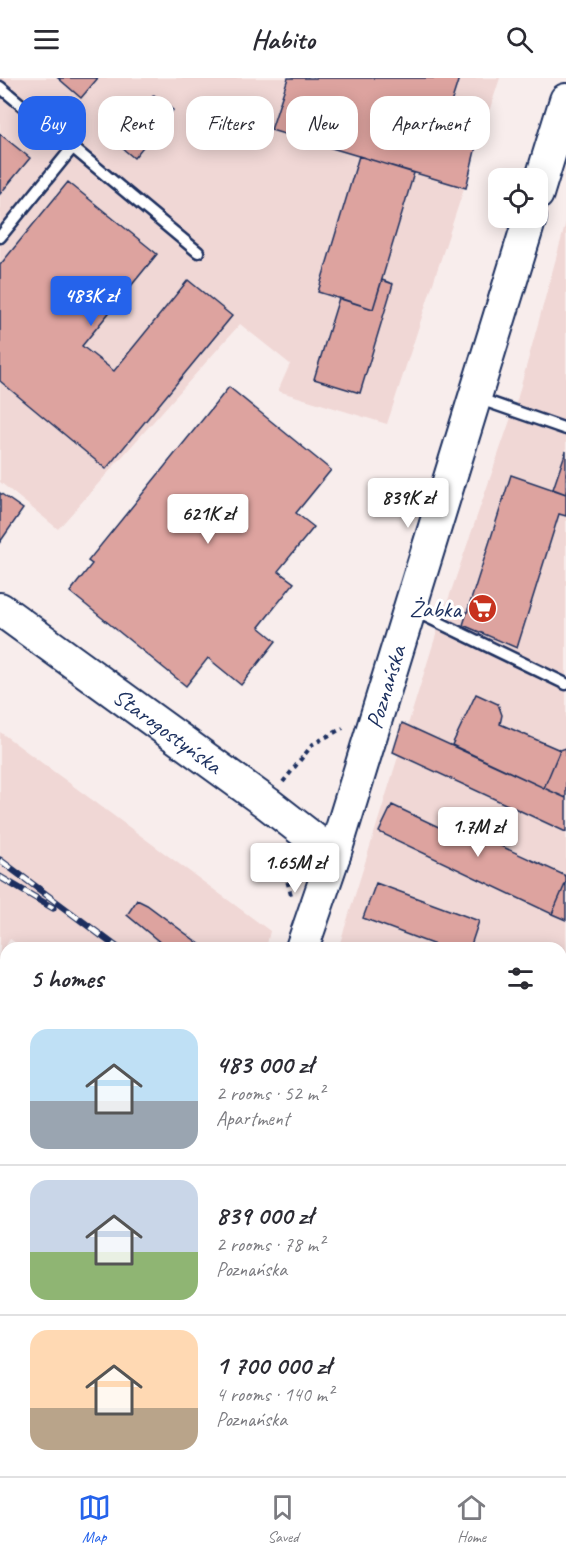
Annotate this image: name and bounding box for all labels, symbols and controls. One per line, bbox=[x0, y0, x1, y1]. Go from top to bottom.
text: Habito bbox=[251, 22, 315, 56]
icon: menu bbox=[30, 23, 63, 56]
icon: search bbox=[503, 23, 536, 56]
chip: Buy bbox=[18, 96, 86, 150]
chip: Rent bbox=[98, 96, 174, 150]
chip: Filters bbox=[186, 96, 274, 150]
chip: New bbox=[286, 96, 358, 150]
chip: Apartment bbox=[370, 96, 490, 150]
map controls bbox=[488, 168, 548, 228]
button: locate bbox=[488, 168, 548, 228]
pin: 483K zł bbox=[36, 276, 146, 327]
text: 483K zł bbox=[65, 283, 117, 308]
pin: 839K zł bbox=[353, 478, 463, 529]
text: 839K zł bbox=[382, 485, 434, 510]
pin: 621K zł bbox=[153, 494, 263, 545]
text: 621K zł bbox=[181, 501, 235, 526]
supermarket icon: Żabka bbox=[466, 593, 498, 625]
place label: Żabka bbox=[409, 594, 462, 624]
street label: Poznańska bbox=[359, 641, 413, 732]
street label: Starogostyńska bbox=[107, 681, 229, 781]
pin: 1.7M zł bbox=[423, 807, 533, 858]
text: 1.7M zł bbox=[452, 814, 504, 839]
pin: 1.65M zł bbox=[233, 843, 357, 894]
text: 1.65M zł bbox=[264, 850, 326, 875]
text: 5 homes bbox=[30, 962, 103, 995]
icon: filters bbox=[504, 962, 537, 995]
text: 483 000 zł bbox=[216, 1048, 313, 1081]
icon: home bbox=[78, 1053, 150, 1125]
text: 2 rooms · 52 m² bbox=[216, 1081, 324, 1106]
text: Apartment bbox=[216, 1106, 289, 1131]
text: 839 000 zł bbox=[216, 1199, 313, 1232]
icon: home bbox=[78, 1204, 150, 1276]
text: 2 rooms · 78 m² bbox=[216, 1232, 324, 1257]
text: Poznańska bbox=[216, 1257, 287, 1282]
text: 1 700 000 zł bbox=[216, 1349, 331, 1382]
icon: home bbox=[78, 1354, 150, 1426]
text: 4 rooms · 140 m² bbox=[216, 1382, 333, 1407]
text: Poznańska bbox=[216, 1407, 287, 1432]
tab: Map bbox=[78, 1491, 111, 1547]
tab: Saved bbox=[266, 1491, 299, 1547]
tab: Home bbox=[455, 1491, 488, 1547]

